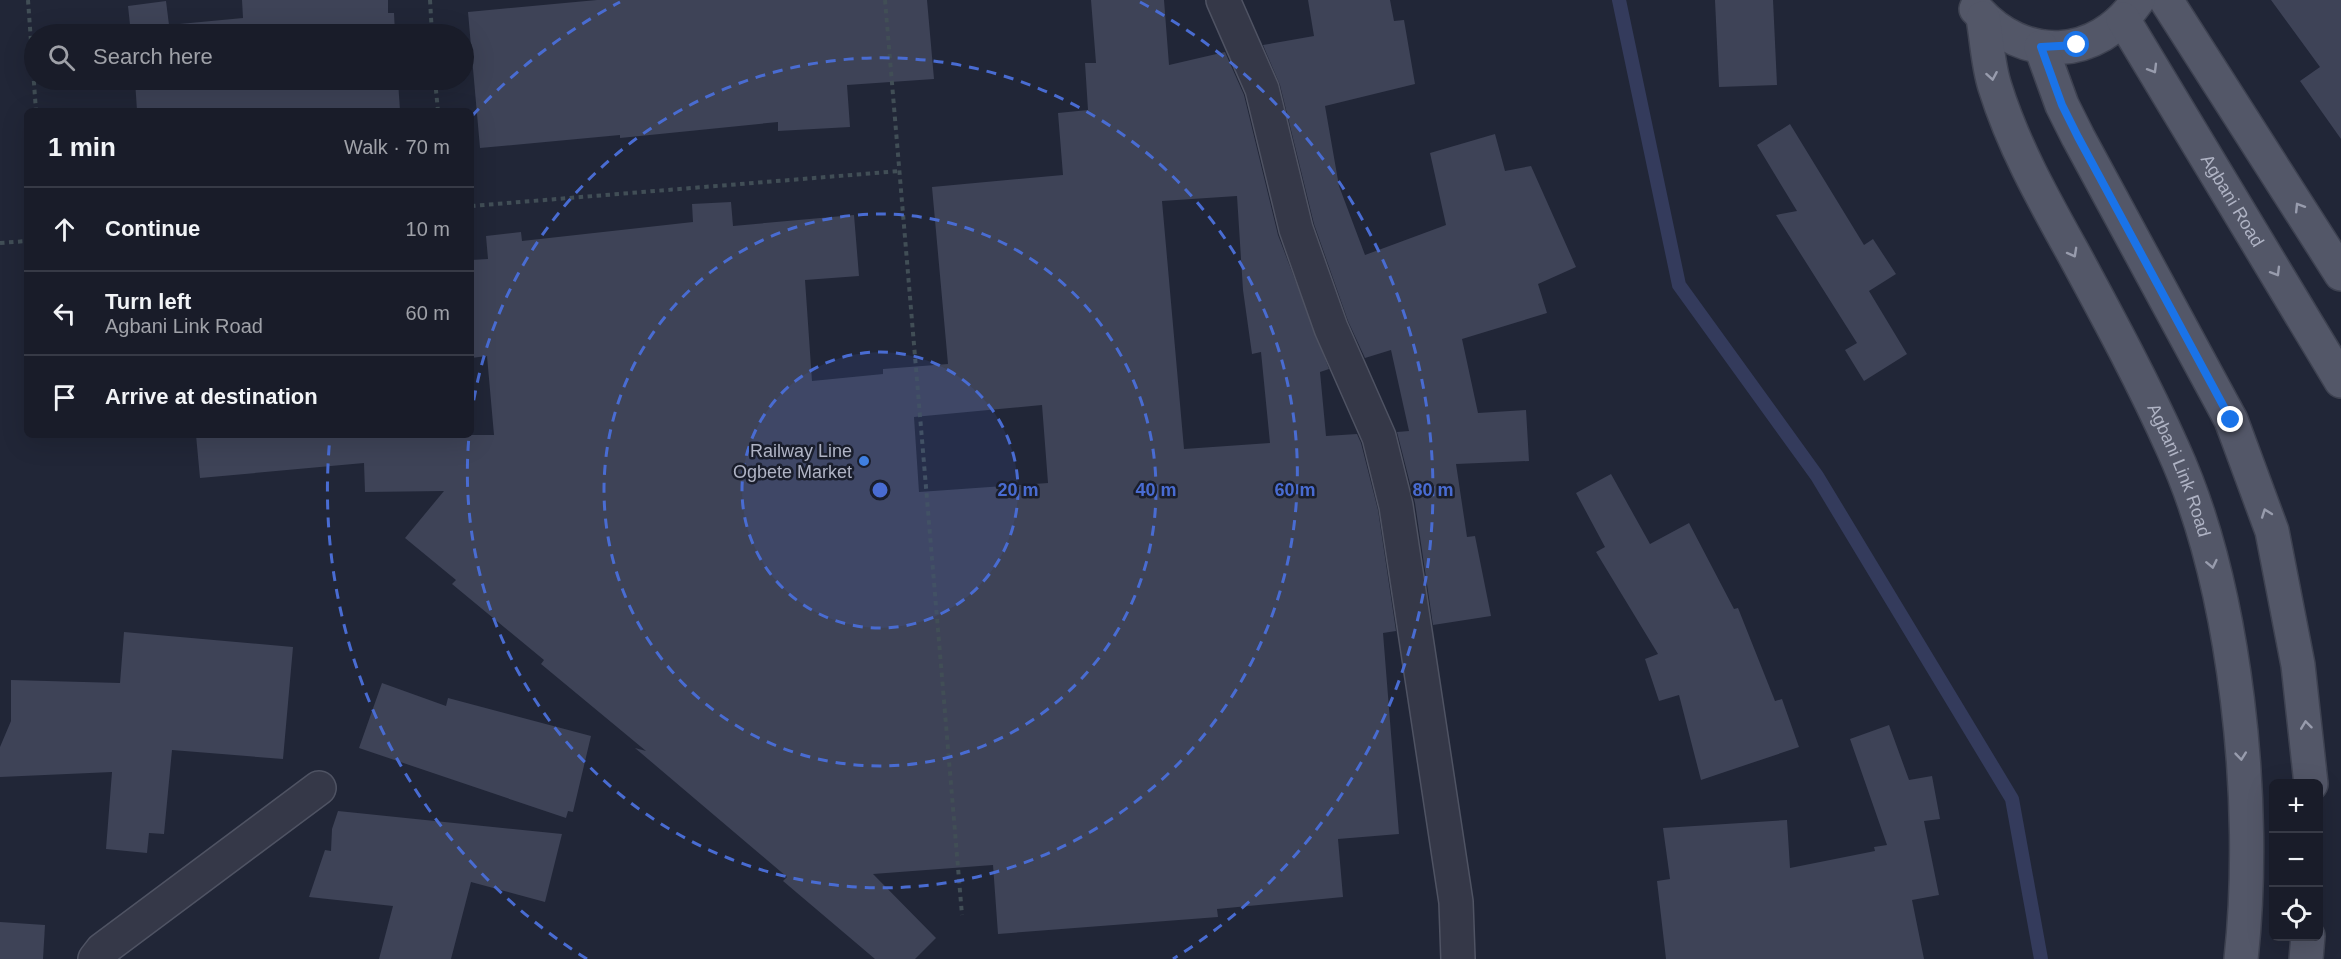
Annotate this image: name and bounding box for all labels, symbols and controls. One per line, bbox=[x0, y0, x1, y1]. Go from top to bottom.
search box bbox=[24, 24, 474, 90]
route start bbox=[2063, 31, 2089, 57]
icon: search bbox=[45, 41, 78, 74]
text: Search here bbox=[93, 44, 213, 69]
one-way arrow bbox=[2146, 63, 2158, 73]
one-way arrow bbox=[1986, 71, 1998, 81]
text: 1 min bbox=[48, 132, 116, 162]
text: Walk · 70 m bbox=[344, 136, 450, 158]
street label: Agbani Road bbox=[2197, 151, 2268, 250]
one-way arrow bbox=[2294, 203, 2306, 213]
icon: ahead bbox=[48, 213, 81, 246]
text: Continue bbox=[105, 216, 200, 241]
text: 10 m bbox=[406, 218, 450, 240]
one-way arrow bbox=[2066, 246, 2077, 257]
one-way arrow bbox=[2268, 266, 2280, 276]
text: Turn left bbox=[105, 289, 191, 314]
icon: left bbox=[48, 297, 81, 330]
text: 60 m bbox=[406, 302, 450, 324]
text: Agbani Link Road bbox=[105, 315, 263, 337]
icon: arrive bbox=[48, 381, 81, 414]
text: Arrive at destination bbox=[105, 384, 318, 409]
street label: Agbani Link Road bbox=[2143, 400, 2214, 539]
route end bbox=[2217, 406, 2243, 432]
place label: Railway Line Ogbete Market bbox=[733, 441, 852, 482]
marker: Railway Line Ogbete Market bbox=[857, 454, 871, 468]
centre of rings bbox=[870, 480, 890, 500]
text: 20 m bbox=[997, 480, 1039, 500]
text: 40 m bbox=[1135, 480, 1177, 500]
text: 60 m bbox=[1274, 480, 1316, 500]
text: 80 m bbox=[1412, 480, 1454, 500]
one-way arrow bbox=[2260, 509, 2273, 519]
one-way arrow bbox=[2205, 558, 2218, 568]
one-way arrow bbox=[2300, 721, 2312, 730]
one-way arrow bbox=[2235, 752, 2247, 761]
map controls bbox=[2269, 779, 2323, 941]
button: + bbox=[2269, 779, 2323, 833]
button: − bbox=[2269, 833, 2323, 887]
button: locate bbox=[2269, 887, 2323, 941]

